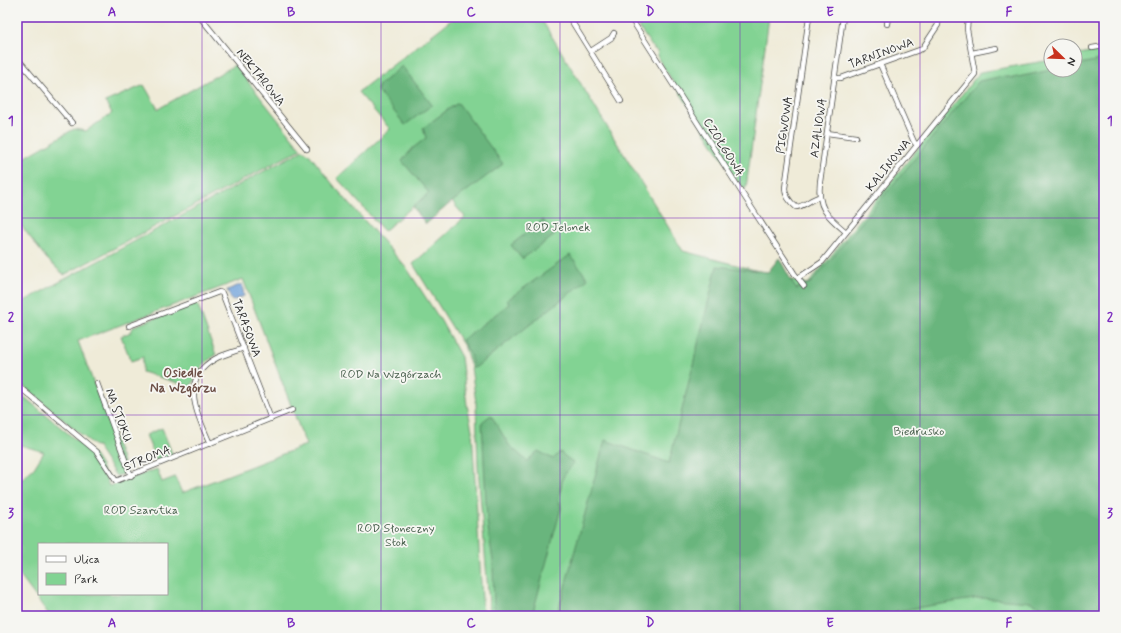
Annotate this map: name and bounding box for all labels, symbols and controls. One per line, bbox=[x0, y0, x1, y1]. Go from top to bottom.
text: A bbox=[108, 4, 116, 21]
text: B bbox=[287, 4, 296, 21]
text: C bbox=[466, 4, 476, 21]
text: D bbox=[646, 4, 655, 21]
text: E bbox=[826, 4, 834, 21]
text: F bbox=[1006, 4, 1013, 21]
street label: TARNINOWA bbox=[847, 35, 916, 73]
north arrow bbox=[1043, 38, 1083, 78]
street label: NEKTAROWA bbox=[232, 46, 288, 110]
text: N bbox=[1063, 55, 1079, 68]
street label: PIGWOWA bbox=[773, 95, 797, 155]
street label: AZALIOWA bbox=[807, 97, 831, 159]
text: 1 bbox=[8, 113, 14, 130]
text: 1 bbox=[1107, 113, 1113, 130]
street label: CZOŁGOWA bbox=[699, 115, 747, 180]
street label: KALINOWA bbox=[863, 136, 915, 195]
park label: ROD Jelonek bbox=[526, 220, 590, 236]
street label: TARASOWA bbox=[228, 297, 264, 360]
text: 2 bbox=[8, 309, 15, 326]
text: 2 bbox=[1107, 309, 1114, 326]
district label: Osiedle Na Wzgórzu bbox=[150, 365, 216, 398]
park label: ROD Na Wzgórzach bbox=[341, 367, 442, 383]
street label: NA STOKU bbox=[101, 386, 135, 444]
park label: Biedrusko bbox=[894, 424, 944, 440]
street label: STROMA bbox=[122, 442, 173, 476]
park label: ROD Szarotka bbox=[104, 503, 178, 519]
text: 3 bbox=[8, 505, 14, 522]
text: 3 bbox=[1107, 505, 1113, 522]
park label: ROD Słoneczny Stok bbox=[357, 521, 435, 551]
legend bbox=[38, 543, 168, 595]
text: Ulica bbox=[74, 552, 100, 568]
text: Park bbox=[74, 572, 98, 588]
text: A bbox=[108, 615, 116, 632]
text: B bbox=[287, 615, 296, 632]
text: C bbox=[466, 615, 476, 632]
text: D bbox=[646, 615, 655, 632]
text: E bbox=[826, 615, 834, 632]
text: F bbox=[1006, 615, 1013, 632]

